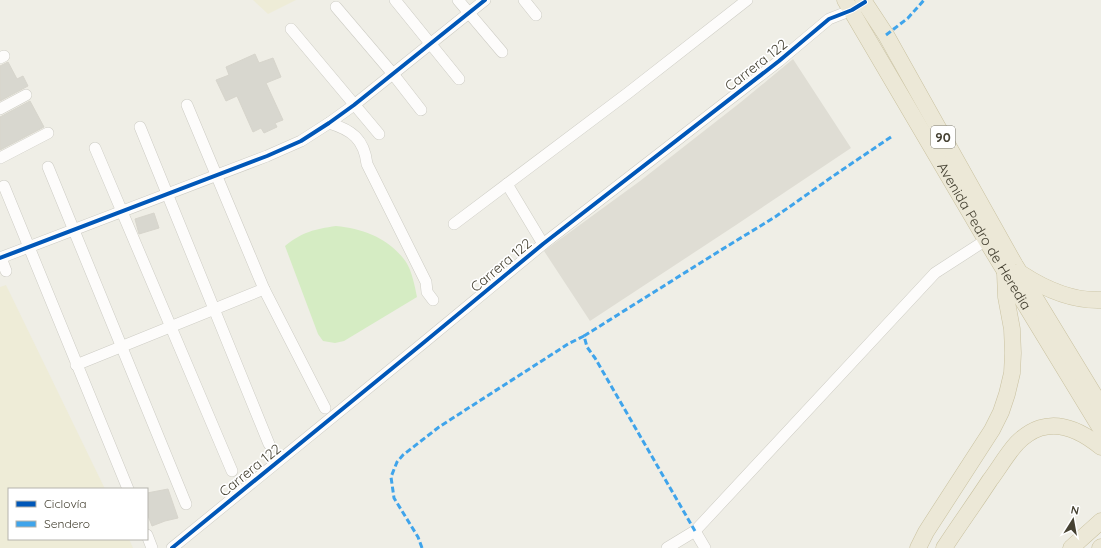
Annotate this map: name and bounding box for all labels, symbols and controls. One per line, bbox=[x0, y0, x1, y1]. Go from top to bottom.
street label: Carrera 122 bbox=[721, 35, 791, 95]
road number: 90 bbox=[931, 126, 955, 148]
street label: Avenida Pedro de Heredia bbox=[933, 159, 1035, 313]
street label: Carrera 122 bbox=[467, 234, 535, 296]
street label: Carrera 122 bbox=[215, 439, 285, 500]
legend bbox=[8, 488, 148, 540]
text: Ciclovía bbox=[44, 496, 87, 511]
north arrow bbox=[1053, 500, 1093, 540]
text: N bbox=[1070, 503, 1080, 518]
text: Sendero bbox=[44, 516, 90, 531]

